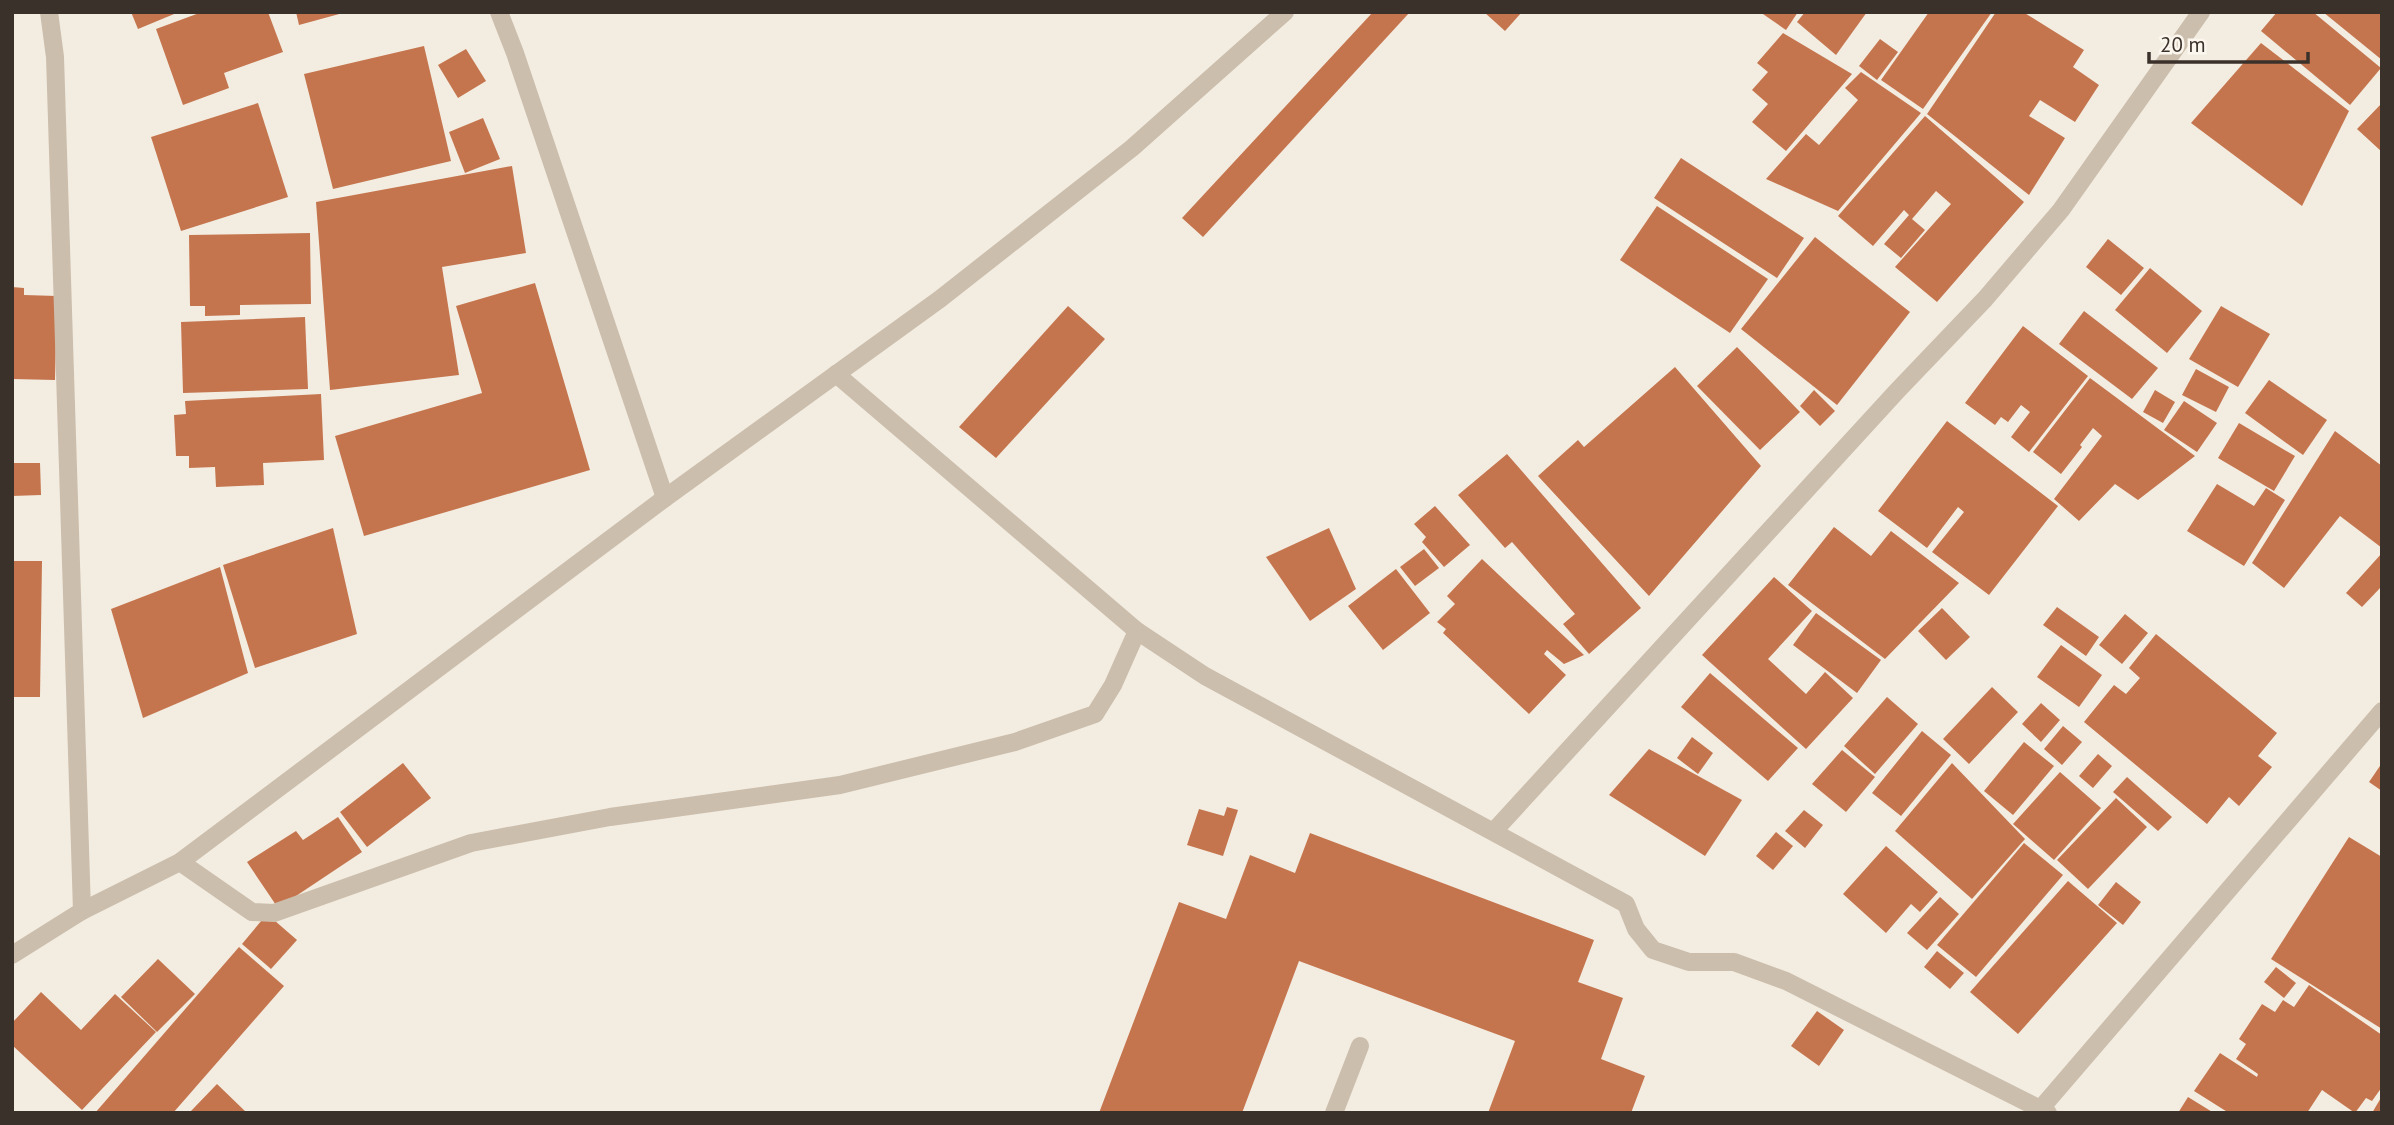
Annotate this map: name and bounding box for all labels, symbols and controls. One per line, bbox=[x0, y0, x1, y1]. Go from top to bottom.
scale bar bbox=[2149, 21, 2308, 65]
text: 20 m bbox=[2160, 31, 2206, 58]

